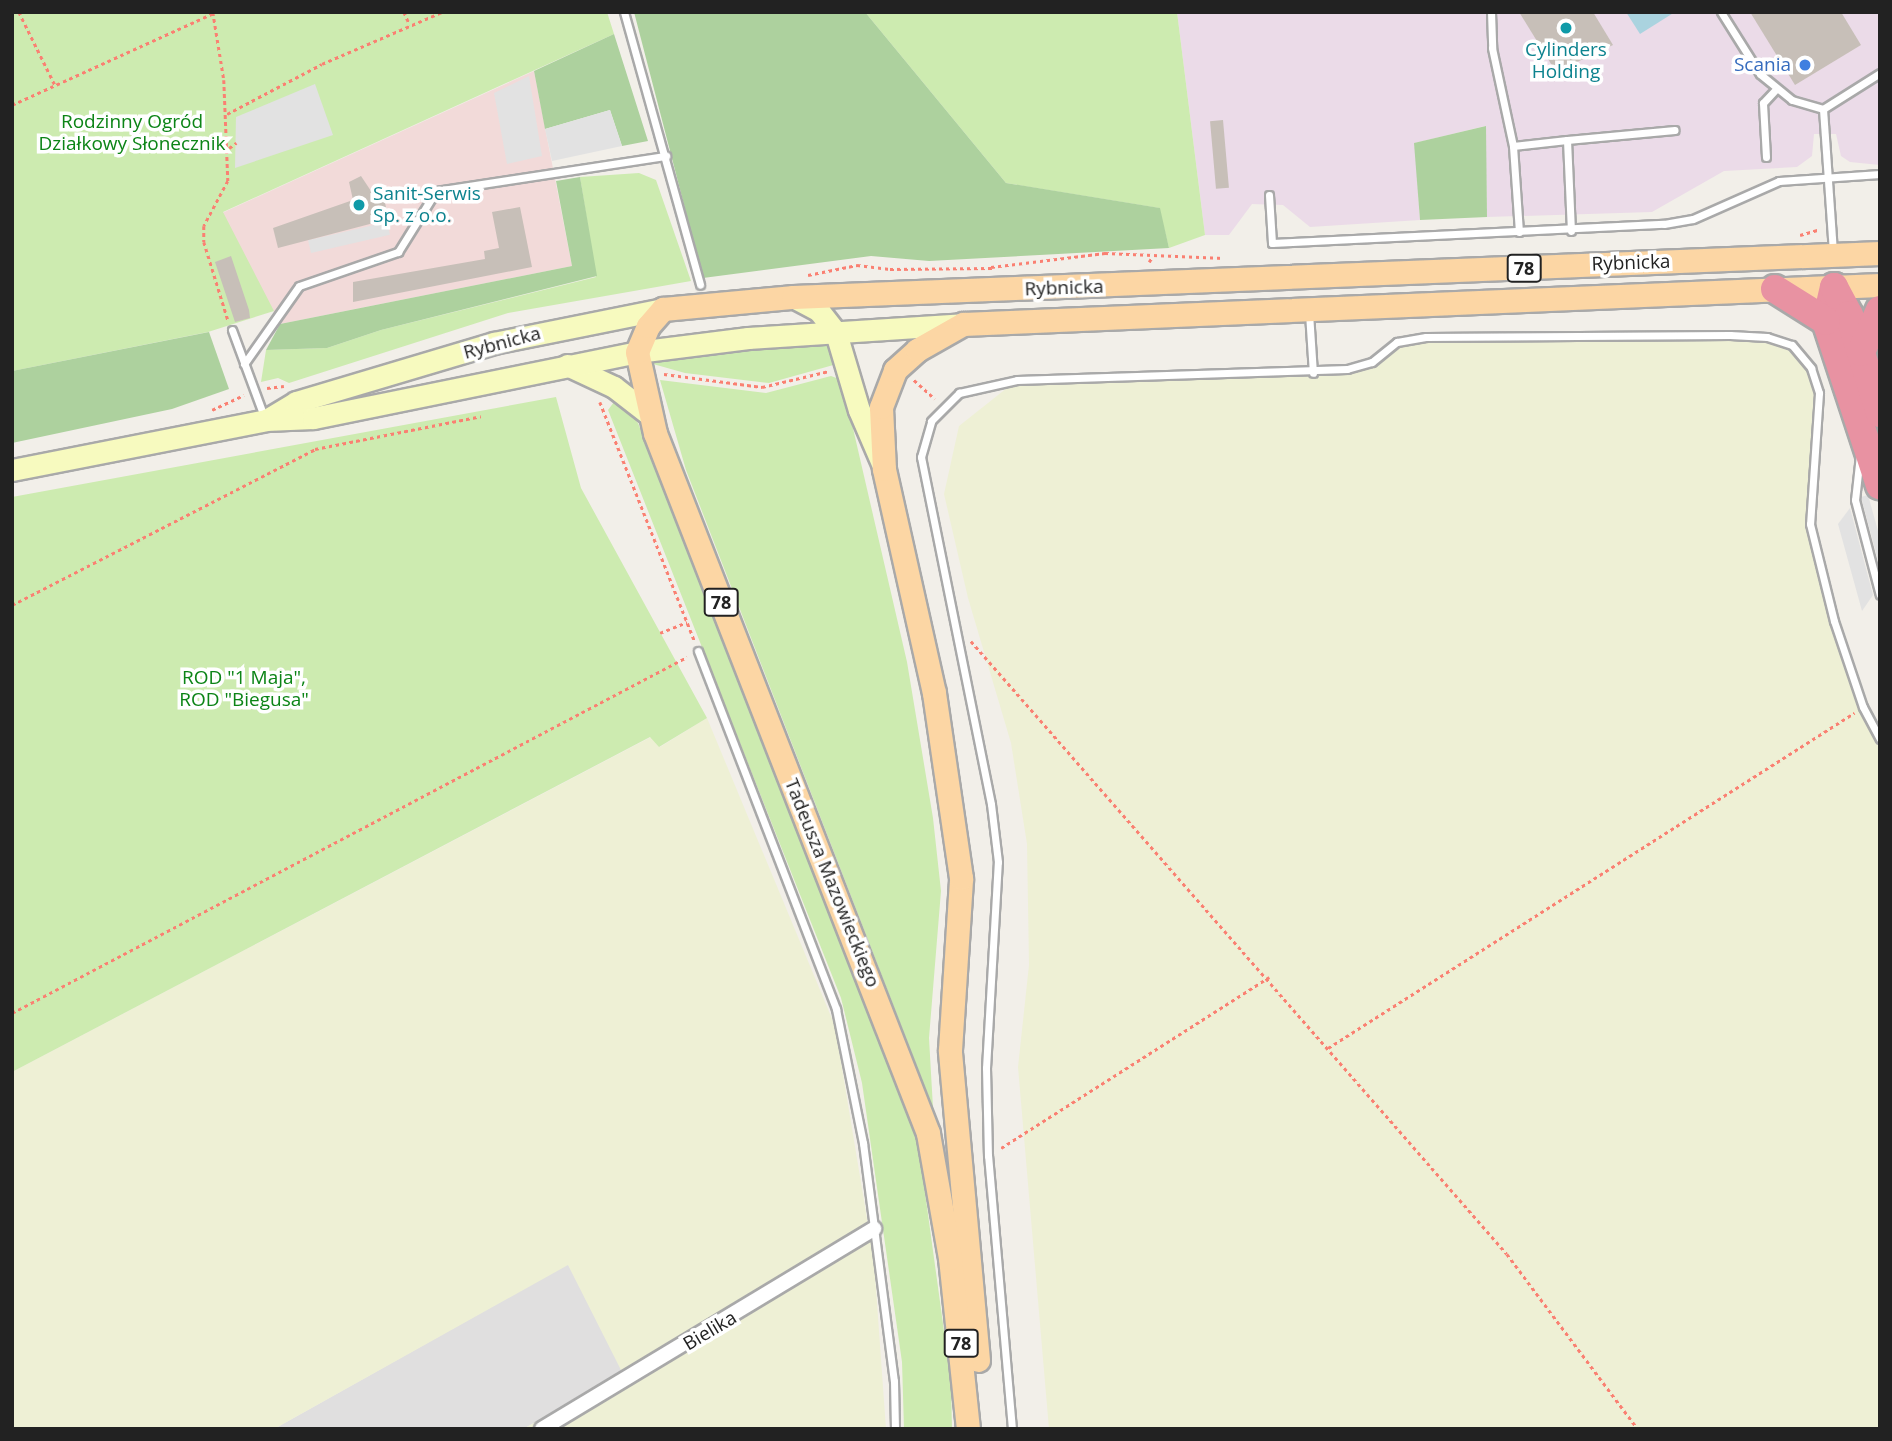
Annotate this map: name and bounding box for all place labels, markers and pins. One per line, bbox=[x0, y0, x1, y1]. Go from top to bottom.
marker: Cylinders Holding bbox=[1558, 20, 1574, 36]
place label: Cylinders Holding bbox=[1525, 39, 1607, 83]
place label: Scania bbox=[1734, 54, 1791, 76]
marker: Scania bbox=[1797, 57, 1813, 73]
place label: Sanit-Serwis Sp. z o.o. bbox=[373, 183, 481, 227]
marker: Sanit-Serwis Sp. z o.o. bbox=[351, 197, 367, 213]

